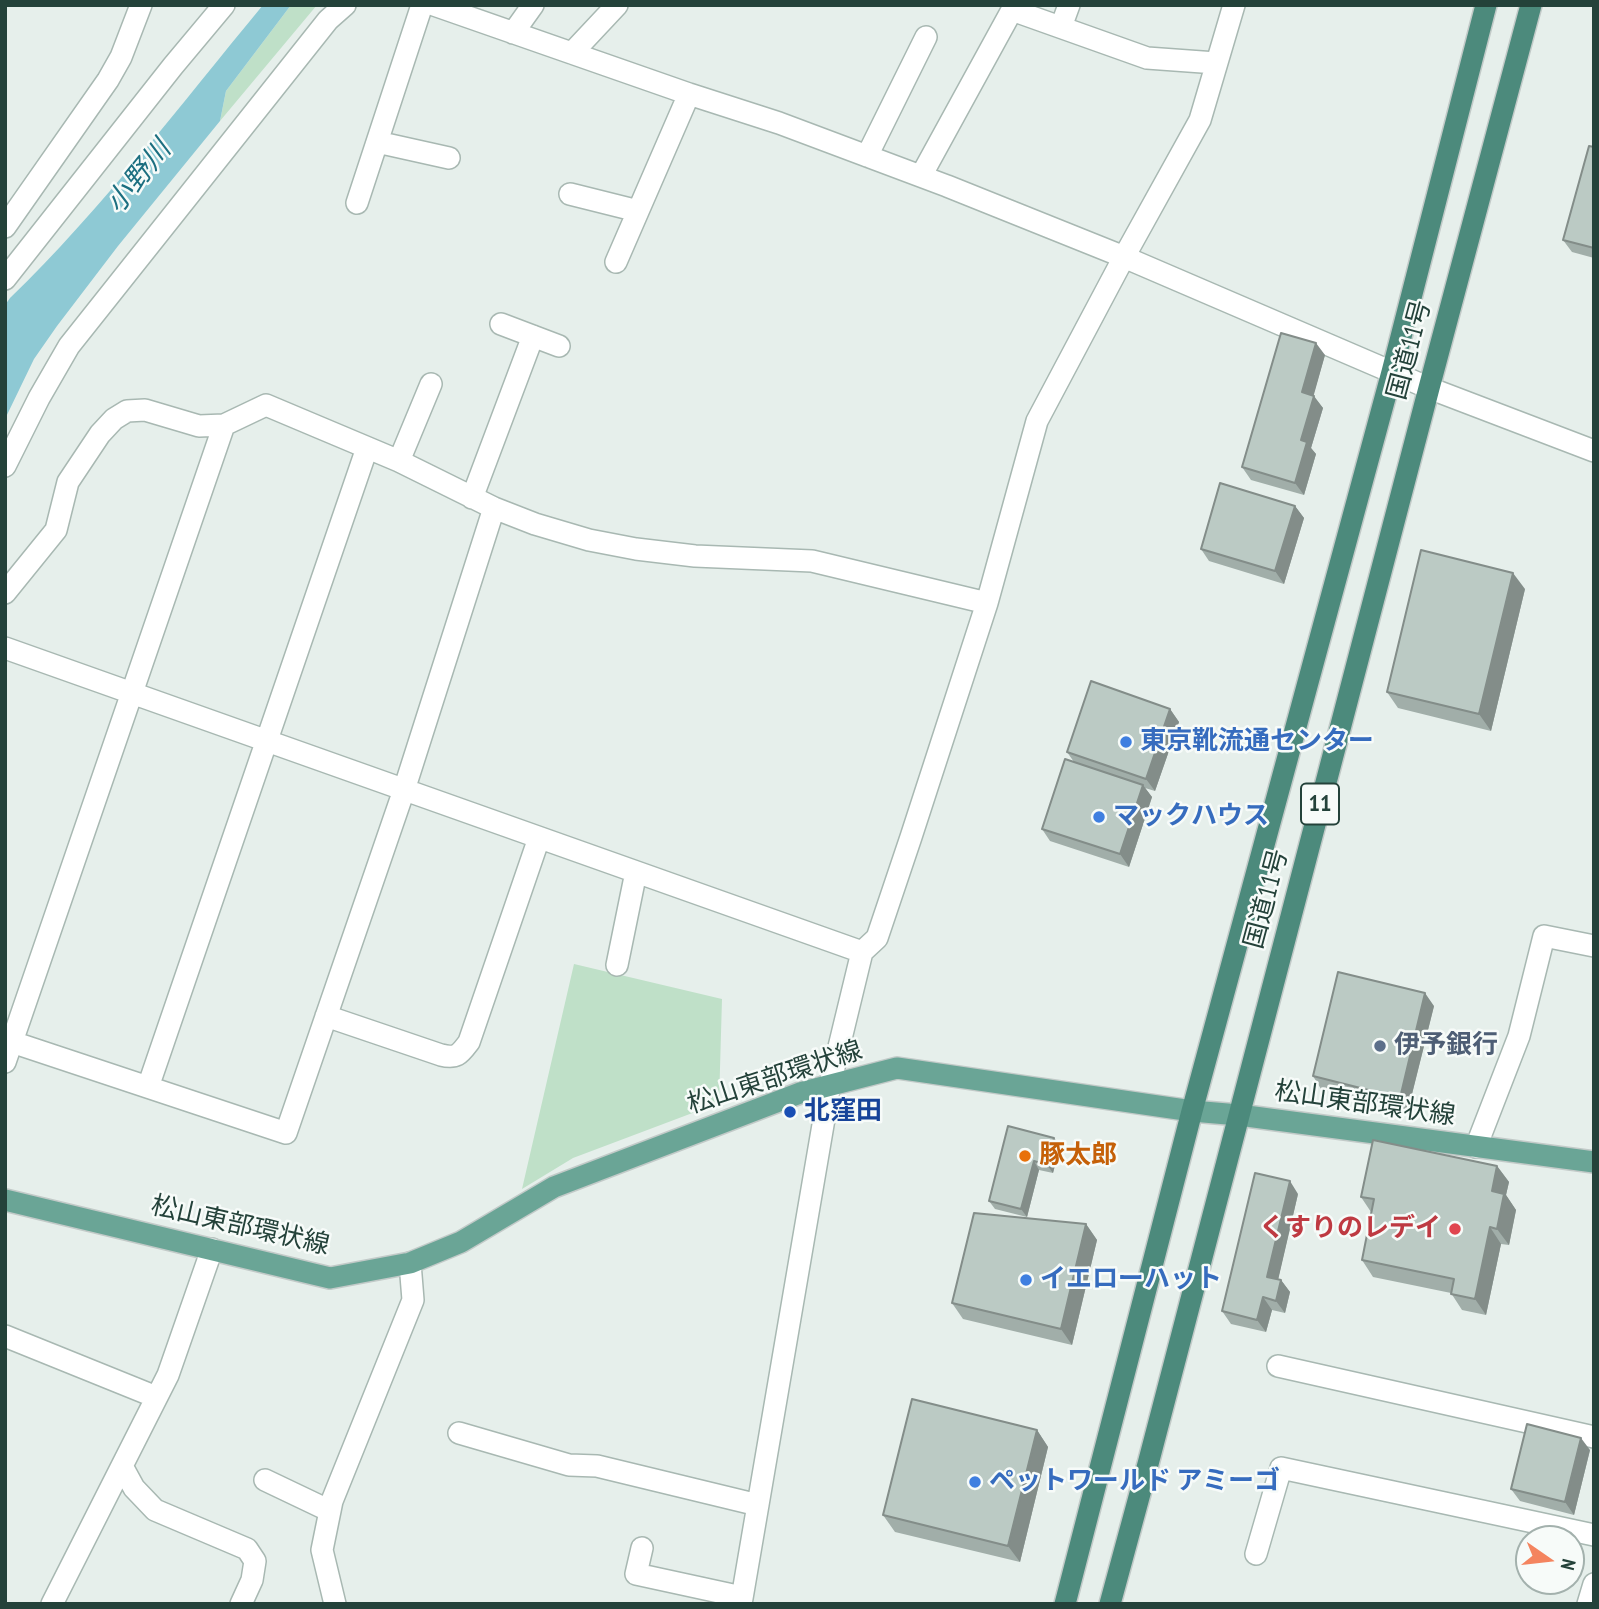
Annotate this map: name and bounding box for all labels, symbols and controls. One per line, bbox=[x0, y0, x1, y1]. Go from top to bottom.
water label: 小野川 bbox=[100, 134, 178, 220]
street label: 国道11号 bbox=[1382, 297, 1438, 403]
place label: 東京靴流通センター bbox=[1140, 726, 1374, 758]
marker: 東京靴流通センター bbox=[1118, 734, 1134, 750]
road number: 11 bbox=[1301, 784, 1339, 824]
place label: マックハウス bbox=[1113, 801, 1269, 833]
marker: マックハウス bbox=[1091, 809, 1107, 825]
street label: 国道11号 bbox=[1239, 846, 1295, 952]
place label: 伊予銀行 bbox=[1394, 1030, 1498, 1062]
street label: 松山東部環状線 bbox=[684, 1035, 866, 1121]
marker: 伊予銀行 bbox=[1372, 1038, 1388, 1054]
street label: 松山東部環状線 bbox=[1273, 1076, 1457, 1132]
place label: 北窪田 bbox=[804, 1096, 882, 1128]
marker: 北窪田 bbox=[782, 1104, 798, 1120]
place label: 豚太郎 bbox=[1039, 1140, 1117, 1172]
marker: 豚太郎 bbox=[1017, 1148, 1033, 1164]
street label: 松山東部環状線 bbox=[148, 1190, 332, 1262]
place label: くすりのレデイ bbox=[1259, 1213, 1441, 1245]
marker: くすりのレデイ bbox=[1447, 1221, 1463, 1237]
place label: イエローハット bbox=[1040, 1264, 1222, 1296]
marker: イエローハット bbox=[1018, 1272, 1034, 1288]
place label: ペットワールド アミーゴ bbox=[989, 1466, 1280, 1498]
marker: ペットワールド アミーゴ bbox=[967, 1474, 983, 1490]
north arrow bbox=[1515, 1525, 1585, 1595]
text: N bbox=[1556, 1557, 1581, 1572]

